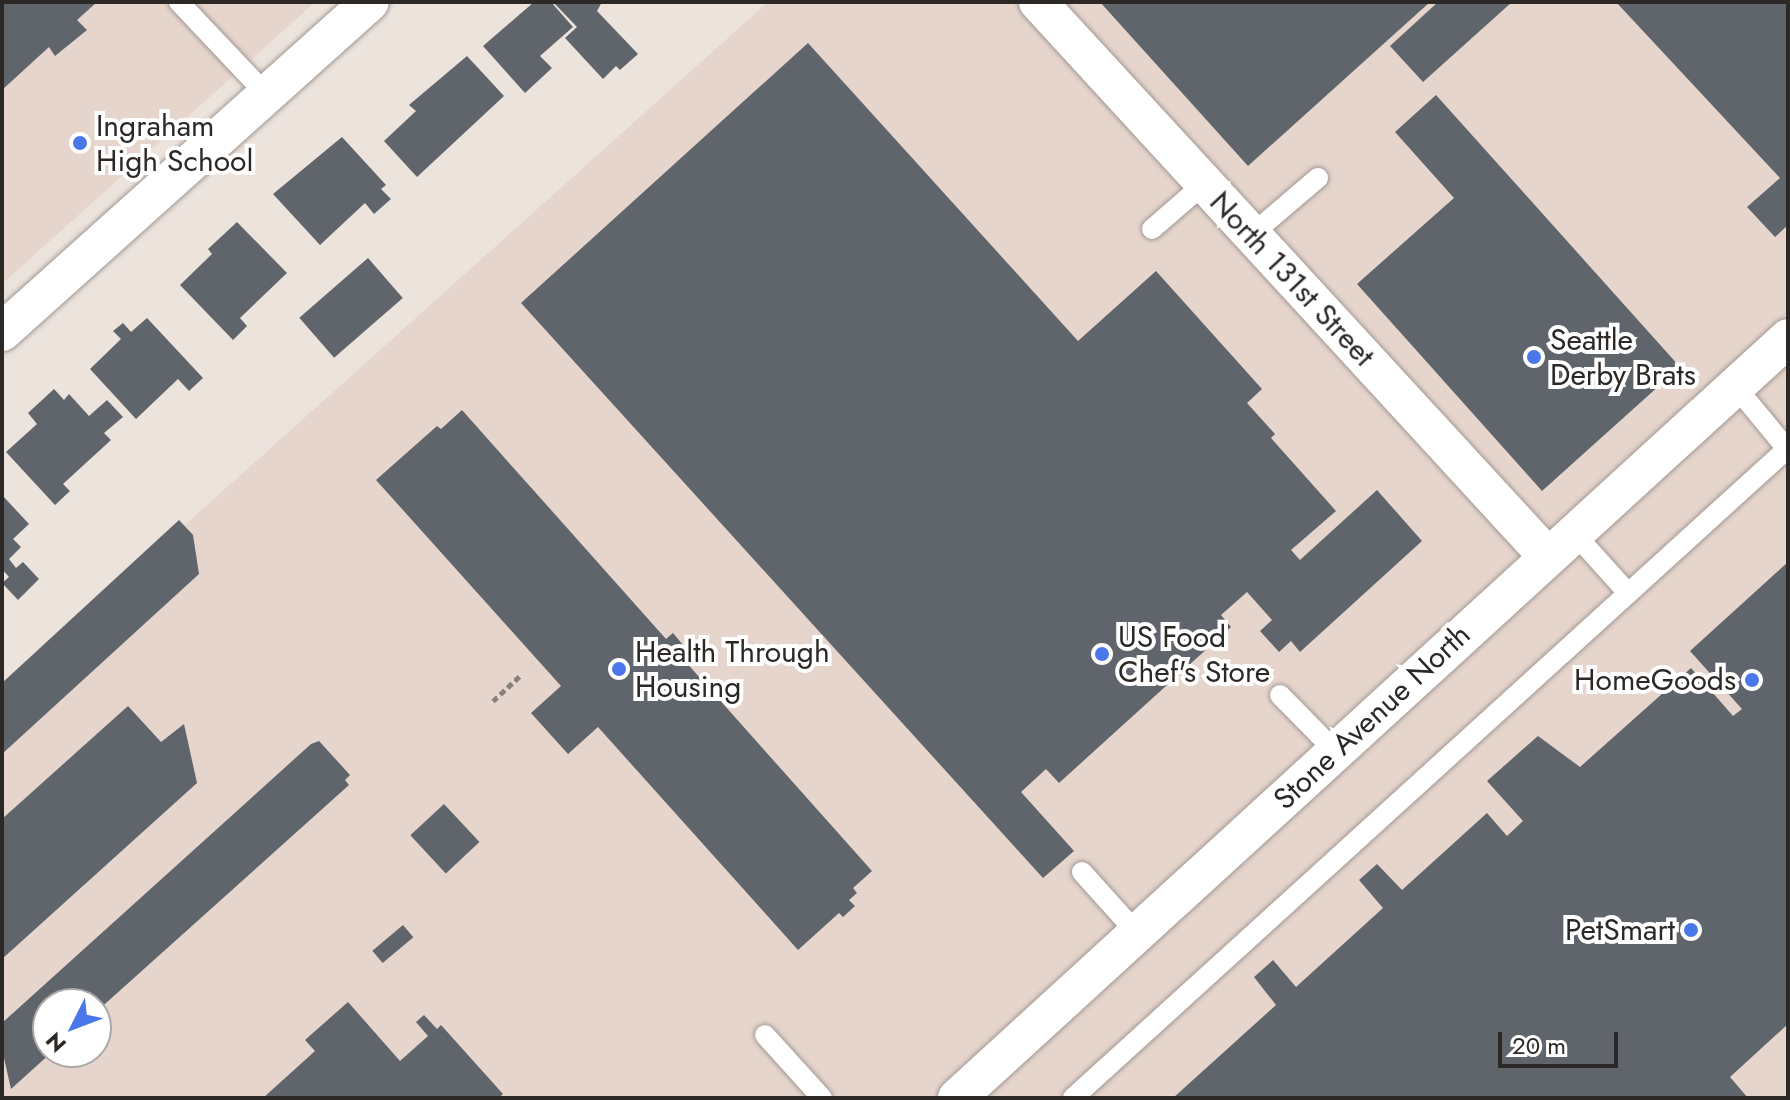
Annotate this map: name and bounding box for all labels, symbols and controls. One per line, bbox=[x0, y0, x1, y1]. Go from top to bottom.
place label: Ingraham High School bbox=[96, 108, 253, 178]
marker: Ingraham High School bbox=[71, 134, 89, 152]
street label: North 131st Street bbox=[1202, 184, 1382, 374]
place label: Seattle Derby Brats bbox=[1550, 322, 1696, 392]
marker: Seattle Derby Brats bbox=[1525, 348, 1543, 366]
street label: Stone Avenue North bbox=[1266, 617, 1478, 817]
place label: US Food Chef's Store bbox=[1118, 619, 1270, 690]
place label: Health Through Housing bbox=[635, 634, 830, 704]
marker: US Food Chef's Store bbox=[1093, 645, 1111, 663]
marker: Health Through Housing bbox=[610, 660, 628, 678]
place label: HomeGoods bbox=[1574, 662, 1736, 698]
marker: HomeGoods bbox=[1743, 671, 1761, 689]
place label: PetSmart bbox=[1565, 912, 1675, 948]
marker: PetSmart bbox=[1682, 921, 1700, 939]
north arrow bbox=[32, 988, 112, 1068]
scale bar bbox=[1502, 1016, 1622, 1066]
text: N bbox=[38, 1026, 73, 1060]
text: 20 m bbox=[1512, 1028, 1566, 1063]

